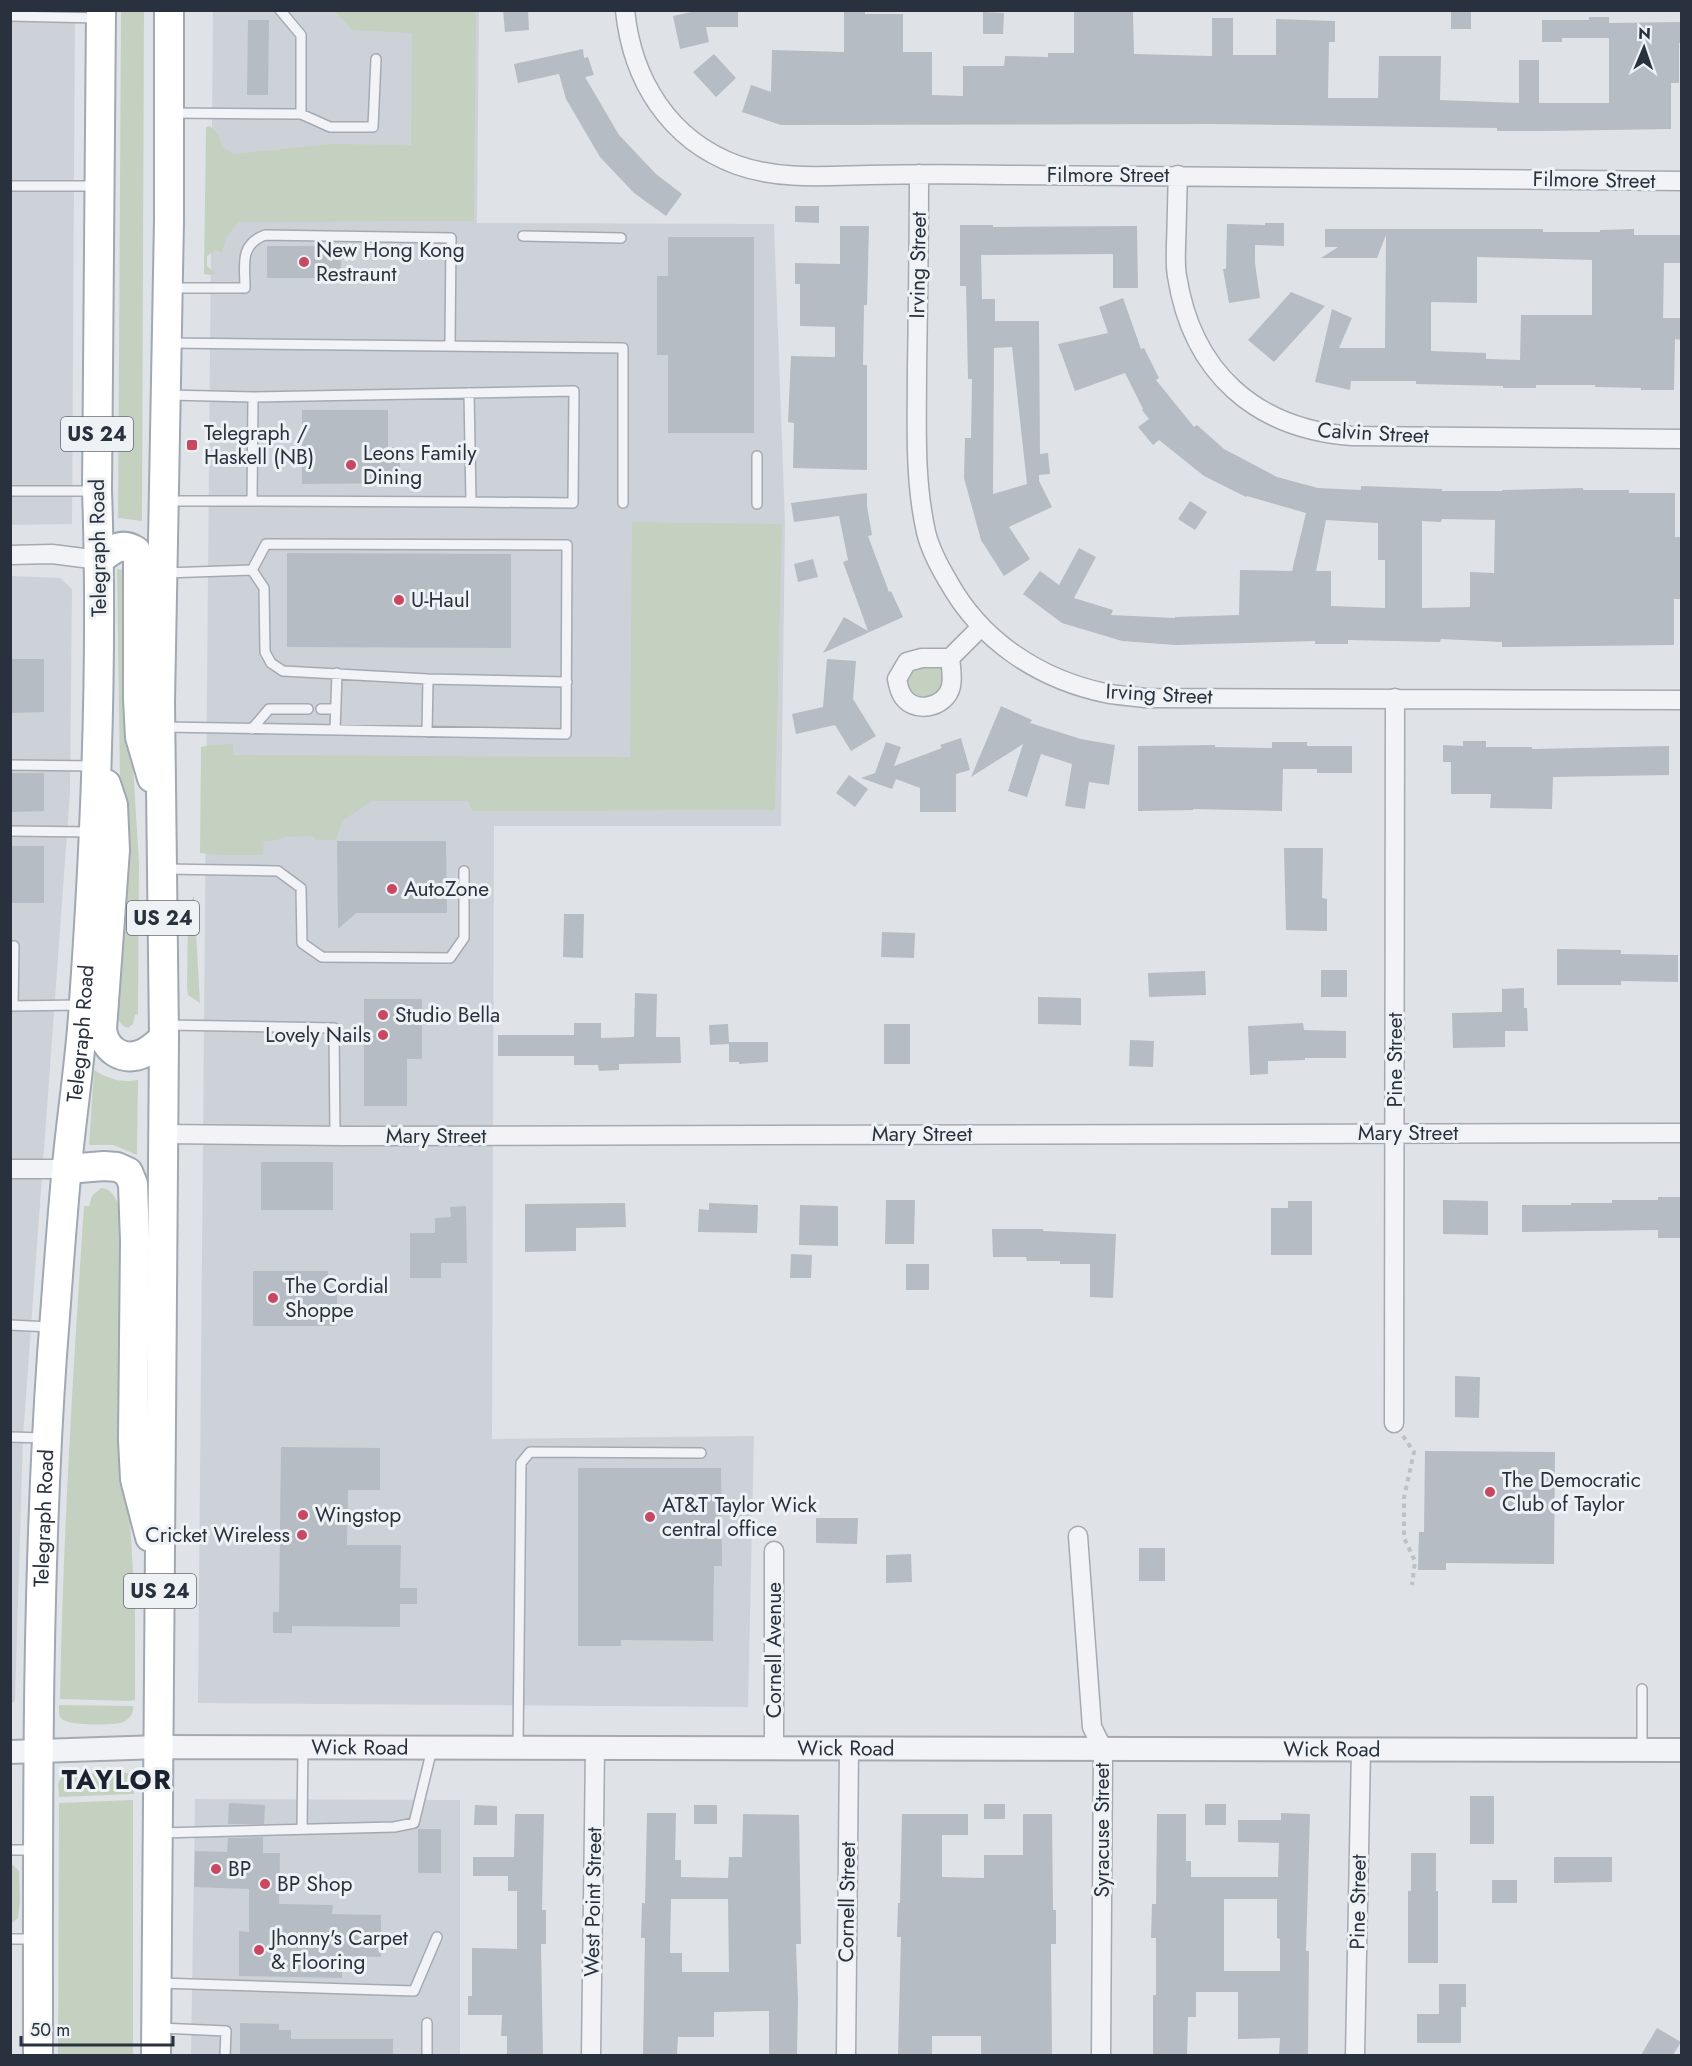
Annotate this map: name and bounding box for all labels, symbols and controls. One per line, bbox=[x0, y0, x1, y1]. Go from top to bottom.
north arrow bbox=[1614, 18, 1674, 78]
text: N bbox=[1638, 22, 1651, 45]
street label: Filmore Street bbox=[1047, 160, 1169, 190]
street label: Filmore Street bbox=[1532, 164, 1656, 196]
street label: Irving Street bbox=[902, 211, 934, 319]
place label: New Hong Kong Restraunt bbox=[316, 235, 465, 289]
marker: New Hong Kong Restraunt bbox=[297, 255, 311, 269]
street label: Calvin Street bbox=[1317, 415, 1429, 451]
road number: US 24 bbox=[61, 417, 133, 451]
place label: Telegraph / Haskell (NB) bbox=[204, 418, 314, 472]
marker: Telegraph / Haskell (NB) bbox=[185, 438, 199, 452]
place label: Leons Family Dining bbox=[363, 438, 477, 492]
marker: Leons Family Dining bbox=[344, 458, 358, 472]
street label: Telegraph Road bbox=[82, 479, 114, 617]
place label: U-Haul bbox=[411, 585, 470, 615]
marker: U-Haul bbox=[392, 593, 406, 607]
street label: Irving Street bbox=[1105, 676, 1213, 712]
place label: AutoZone bbox=[404, 874, 489, 904]
marker: AutoZone bbox=[385, 882, 399, 896]
road number: US 24 bbox=[127, 901, 199, 935]
street label: Telegraph Road bbox=[59, 964, 102, 1104]
place label: Studio Bella bbox=[395, 1000, 500, 1030]
marker: Studio Bella bbox=[376, 1008, 390, 1022]
street label: Pine Street bbox=[1380, 1012, 1410, 1108]
place label: Lovely Nails bbox=[265, 1020, 371, 1050]
marker: Lovely Nails bbox=[376, 1028, 390, 1042]
street label: Mary Street bbox=[1358, 1118, 1458, 1148]
street label: Mary Street bbox=[872, 1119, 972, 1149]
street label: Mary Street bbox=[386, 1121, 486, 1151]
place label: The Cordial Shoppe bbox=[285, 1271, 388, 1325]
marker: The Cordial Shoppe bbox=[266, 1291, 280, 1305]
street label: Telegraph Road bbox=[26, 1448, 61, 1587]
place label: The Democratic Club of Taylor bbox=[1502, 1465, 1641, 1519]
marker: The Democratic Club of Taylor bbox=[1483, 1485, 1497, 1499]
place label: AT&T Taylor Wick central office bbox=[662, 1490, 817, 1544]
place label: Wingstop bbox=[315, 1500, 401, 1530]
marker: Wingstop bbox=[296, 1508, 310, 1522]
marker: AT&T Taylor Wick central office bbox=[643, 1510, 657, 1524]
place label: Cricket Wireless bbox=[145, 1520, 290, 1550]
marker: Cricket Wireless bbox=[295, 1528, 309, 1542]
road number: US 24 bbox=[124, 1574, 196, 1608]
street label: Cornell Avenue bbox=[759, 1582, 789, 1718]
street label: Wick Road bbox=[311, 1732, 409, 1762]
street label: Wick Road bbox=[797, 1733, 895, 1763]
street label: Wick Road bbox=[1283, 1734, 1381, 1764]
district label: TAYLOR bbox=[62, 1760, 172, 1799]
street label: Syracuse Street bbox=[1087, 1763, 1117, 1897]
street label: West Point Street bbox=[577, 1827, 609, 1977]
street label: Cornell Street bbox=[831, 1841, 863, 1963]
place label: BP bbox=[228, 1854, 251, 1884]
street label: Pine Street bbox=[1342, 1854, 1374, 1950]
marker: BP bbox=[209, 1862, 223, 1876]
place label: BP Shop bbox=[277, 1869, 353, 1899]
marker: BP Shop bbox=[258, 1877, 272, 1891]
place label: Jhonny's Carpet & Flooring bbox=[268, 1923, 408, 1977]
marker: Jhonny's Carpet & Flooring bbox=[252, 1943, 266, 1957]
scale bar bbox=[21, 2009, 172, 2047]
text: 50 m bbox=[30, 2017, 70, 2043]

